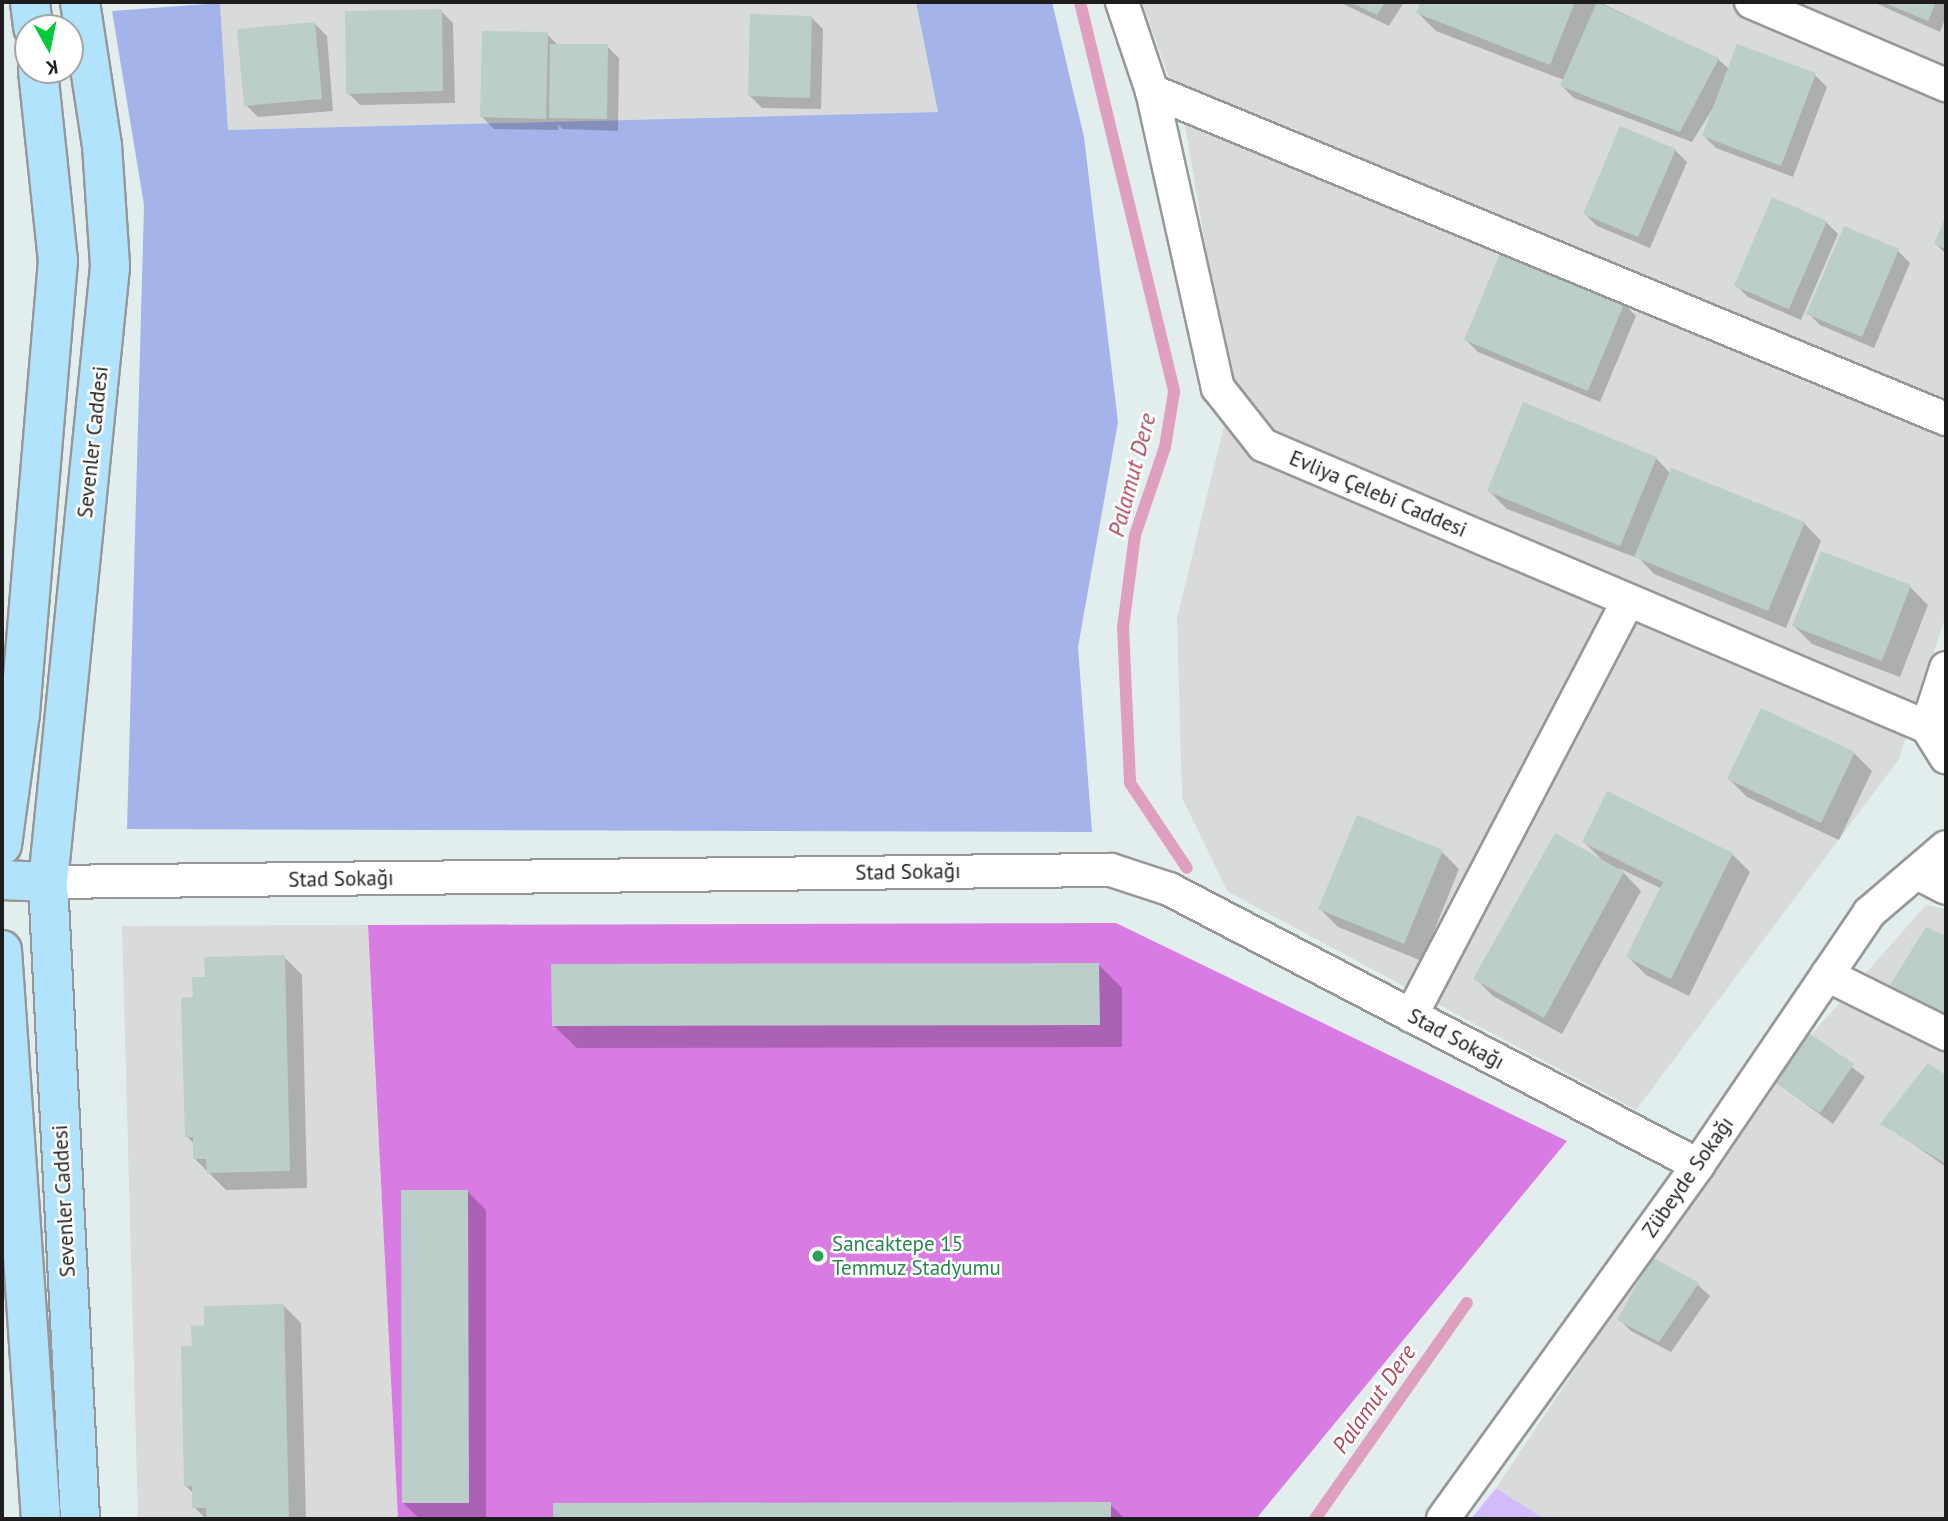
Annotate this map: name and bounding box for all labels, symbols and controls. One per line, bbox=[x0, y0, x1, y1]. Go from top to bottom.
north arrow bbox=[14, 14, 84, 84]
text: K bbox=[44, 55, 60, 81]
street label: Sevenler Caddesi bbox=[72, 365, 114, 519]
water label: Palamut Dere bbox=[1102, 410, 1162, 540]
street label: Evliya Çelebi Caddesi bbox=[1286, 445, 1470, 543]
street label: Stad Sokağı bbox=[855, 858, 961, 886]
street label: Stad Sokağı bbox=[288, 865, 394, 893]
street label: Stad Sokağı bbox=[1404, 1003, 1508, 1075]
street label: Zübeyde Sokağı bbox=[1637, 1112, 1739, 1242]
street label: Sevenler Caddesi bbox=[47, 1124, 81, 1278]
place label: Sancaktepe 15 Temmuz Stadyumu bbox=[832, 1231, 1002, 1281]
marker: Sancaktepe 15 Temmuz Stadyumu bbox=[810, 1248, 826, 1264]
water label: Palamut Dere bbox=[1326, 1339, 1422, 1459]

